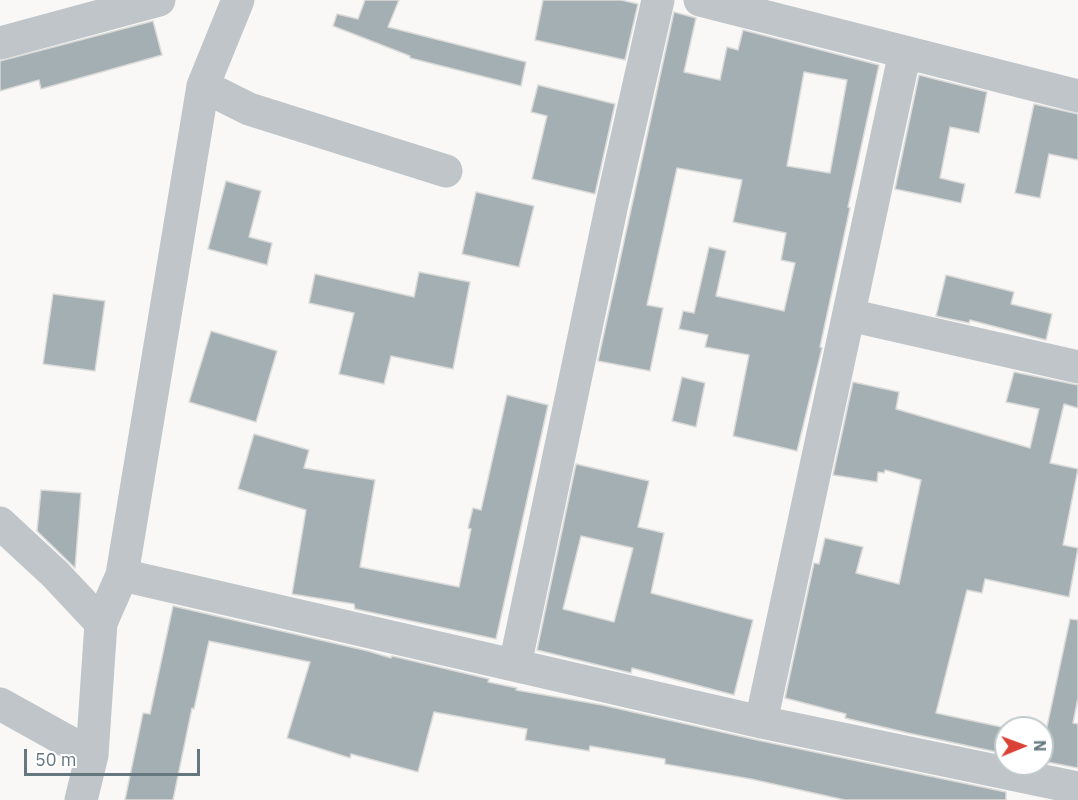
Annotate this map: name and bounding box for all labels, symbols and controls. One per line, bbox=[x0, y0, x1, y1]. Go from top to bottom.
north arrow bbox=[994, 716, 1054, 776]
scale bar bbox=[27, 737, 202, 775]
text: N bbox=[1030, 740, 1050, 752]
text: 50 m bbox=[35, 748, 77, 771]

